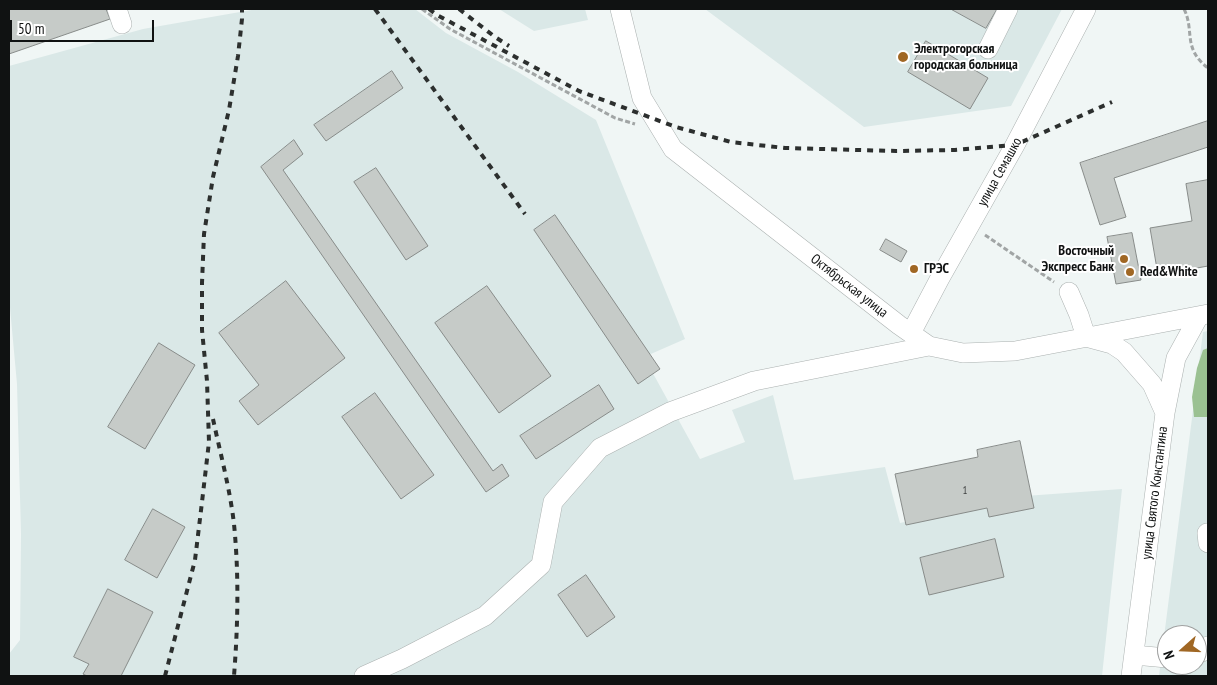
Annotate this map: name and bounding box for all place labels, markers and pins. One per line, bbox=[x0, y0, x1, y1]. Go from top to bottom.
place label: Электрогорская городская больница bbox=[914, 41, 1018, 74]
marker: Электрогорская городская больница bbox=[896, 50, 910, 64]
place label: Восточный Экспресс Банк bbox=[1042, 243, 1114, 276]
marker: Восточный Экспресс Банк bbox=[1118, 253, 1130, 265]
place label: ГРЭС bbox=[924, 261, 949, 277]
marker: ГРЭС bbox=[908, 263, 920, 275]
place label: Red&White bbox=[1140, 264, 1198, 280]
marker: Red&White bbox=[1124, 266, 1136, 278]

